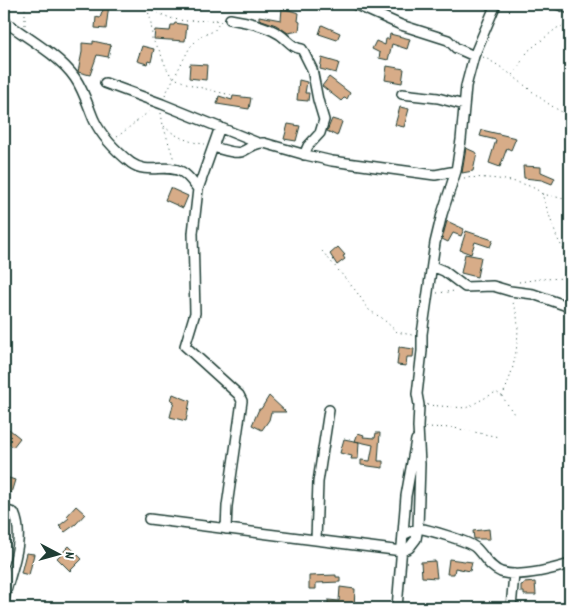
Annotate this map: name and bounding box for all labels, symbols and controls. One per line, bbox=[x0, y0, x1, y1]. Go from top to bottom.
north arrow bbox=[32, 530, 82, 580]
text: N bbox=[59, 551, 79, 560]

